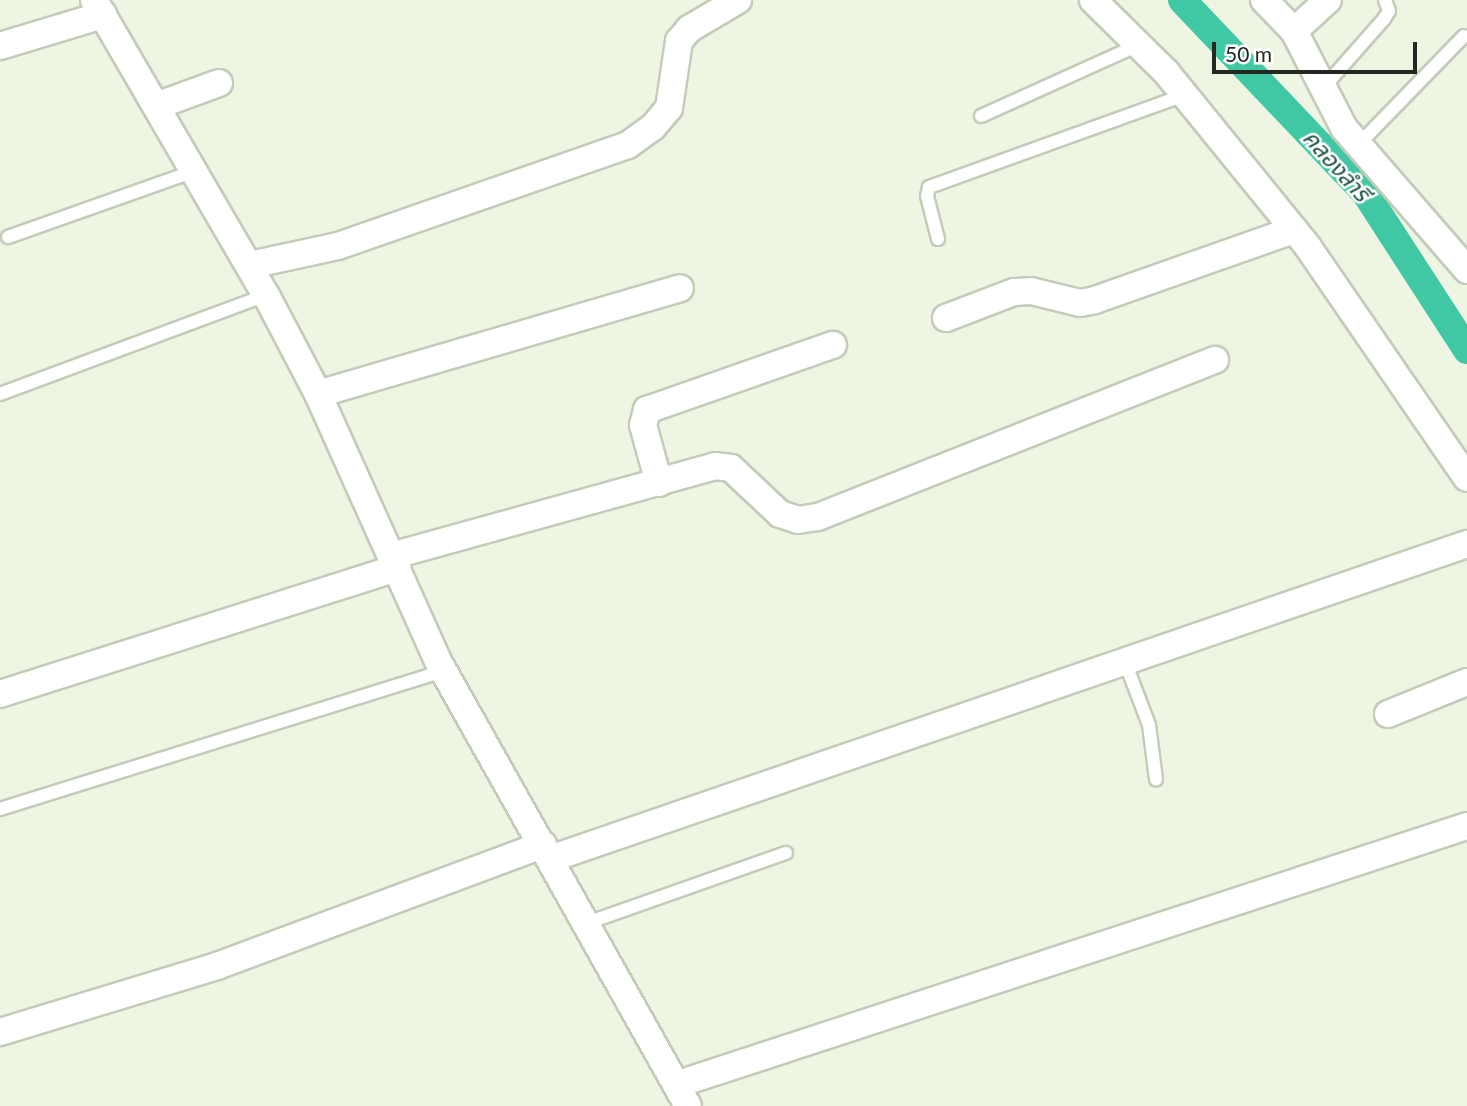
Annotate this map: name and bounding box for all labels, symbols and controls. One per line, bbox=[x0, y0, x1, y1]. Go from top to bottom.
scale bar bbox=[1215, 28, 1420, 72]
text: 50 m bbox=[1225, 41, 1272, 66]
water label: คลองลำรี bbox=[1298, 124, 1376, 206]

